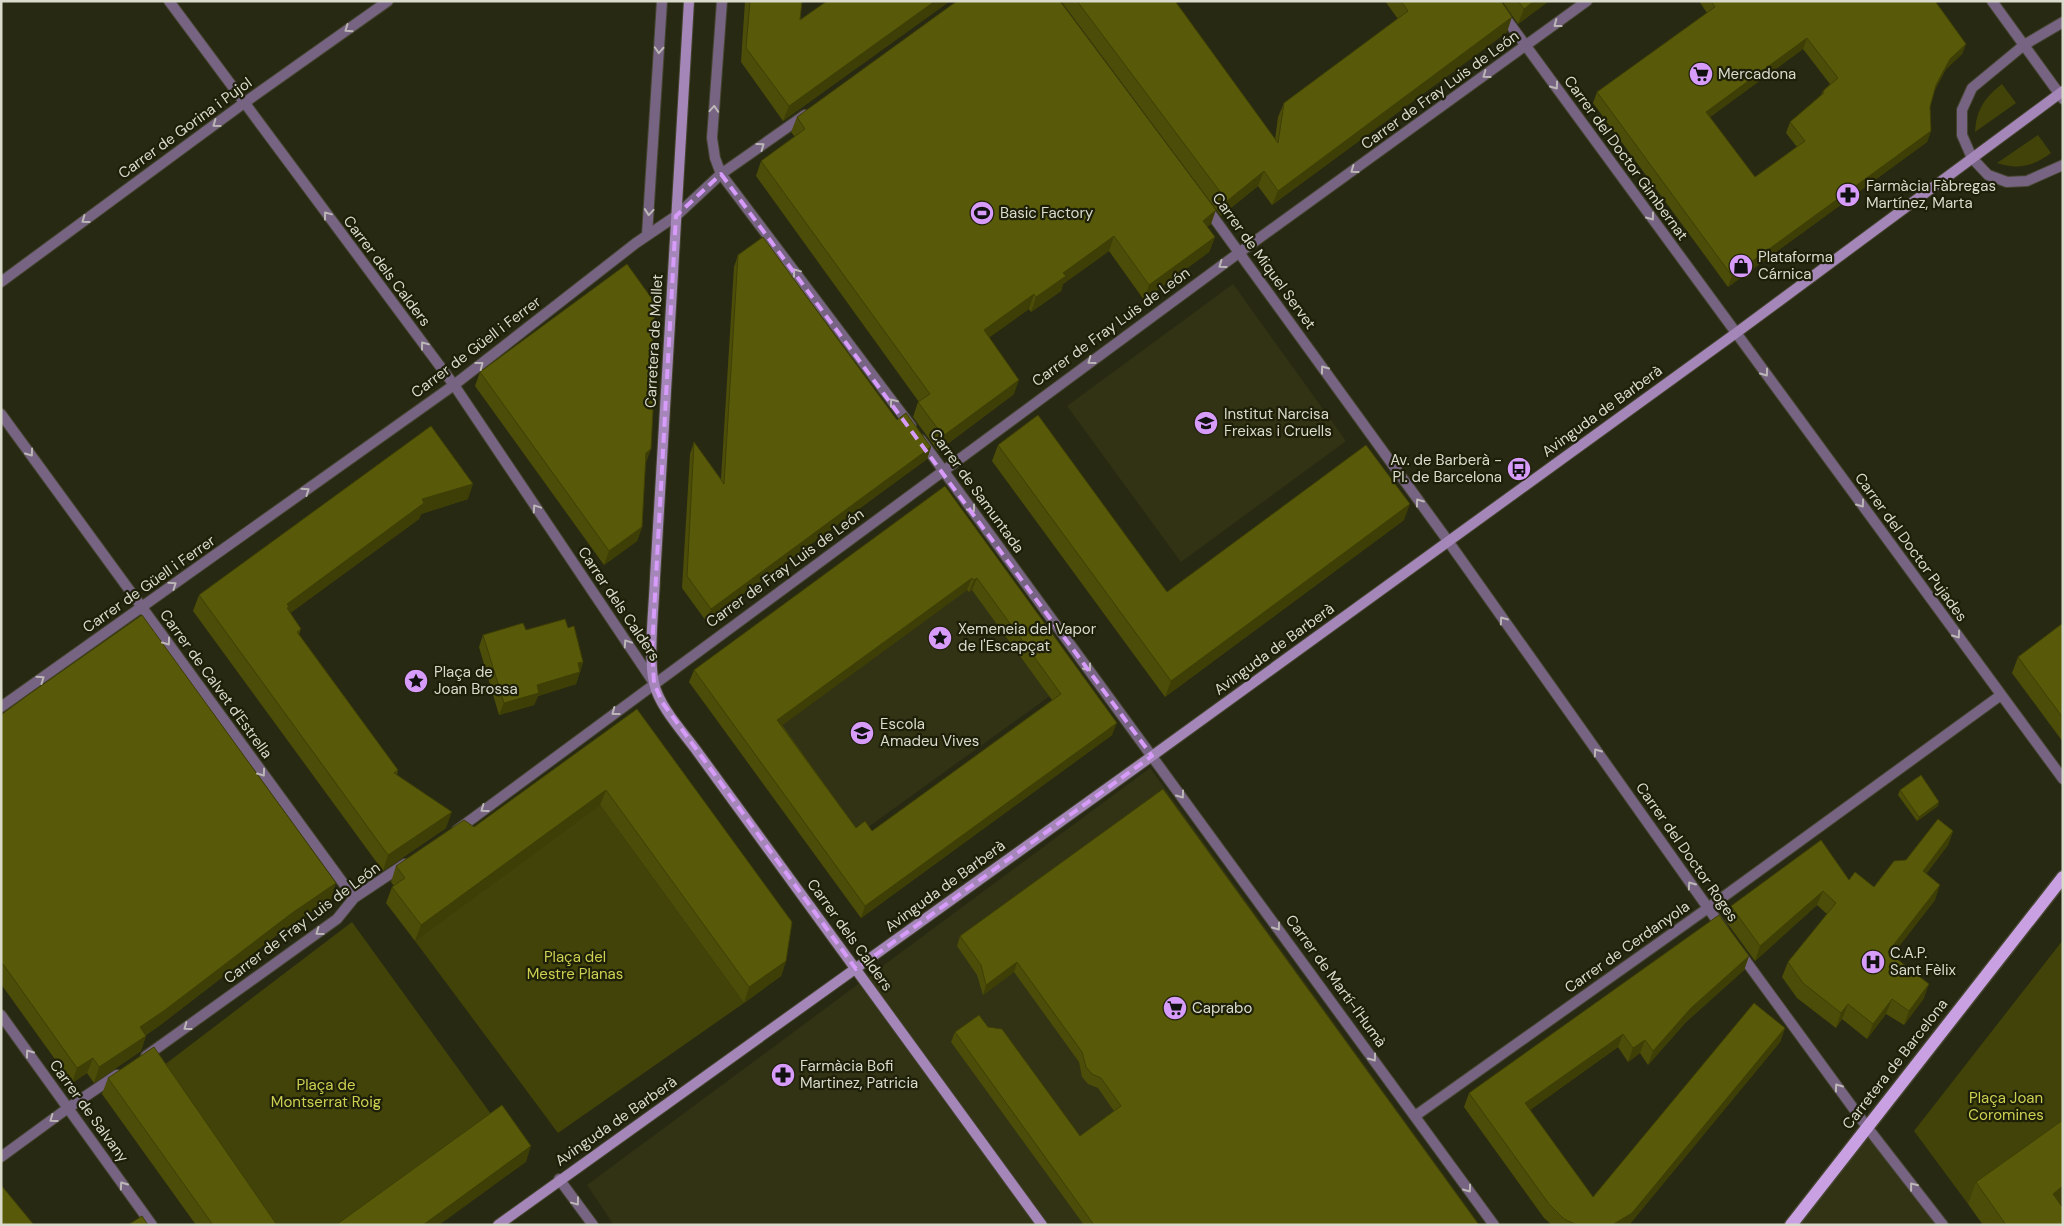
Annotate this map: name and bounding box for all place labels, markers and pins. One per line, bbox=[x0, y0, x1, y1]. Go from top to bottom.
supermarket icon: Mercadona bbox=[1688, 61, 1714, 87]
place label: Mercadona bbox=[1718, 64, 1796, 84]
place label: Farmàcia Fàbregas Martínez, Marta bbox=[1866, 176, 1996, 213]
pharmacy icon: Farmàcia Fàbregas Martínez, Marta bbox=[1835, 182, 1861, 208]
sports icon: Basic Factory bbox=[969, 200, 995, 226]
place label: Basic Factory bbox=[1000, 203, 1094, 223]
place label: Plataforma Cárnica bbox=[1758, 247, 1833, 284]
shop icon: Plataforma Cárnica bbox=[1728, 253, 1754, 279]
place label: Institut Narcisa Freixas i Cruells bbox=[1224, 404, 1332, 441]
school or university icon: Institut Narcisa Freixas i Cruells bbox=[1193, 410, 1219, 436]
place label: Av. de Barberà - Pl. de Barcelona bbox=[1390, 450, 1502, 487]
bus stop icon: Av. de Barberà - Pl. de Barcelona bbox=[1506, 456, 1532, 482]
place label: Xemeneia del Vapor de l'Escapçat bbox=[958, 619, 1097, 656]
place icon: Xemeneia del Vapor de l'Escapçat bbox=[927, 625, 953, 651]
place label: Plaça de Joan Brossa bbox=[434, 662, 518, 699]
place icon: Plaça de Joan Brossa bbox=[403, 668, 429, 694]
place label: Escola Amadeu Vives bbox=[880, 714, 979, 751]
school or university icon: Escola Amadeu Vives bbox=[849, 720, 875, 746]
place label: C.A.P. Sant Fèlix bbox=[1890, 943, 1957, 980]
hospital icon: C.A.P. Sant Fèlix bbox=[1860, 949, 1886, 975]
supermarket icon: Caprabo bbox=[1162, 995, 1188, 1021]
place label: Caprabo bbox=[1192, 998, 1252, 1018]
place label: Farmàcia Bofi Martinez, Patricia bbox=[800, 1056, 918, 1093]
pharmacy icon: Farmàcia Bofi Martinez, Patricia bbox=[770, 1062, 796, 1088]

